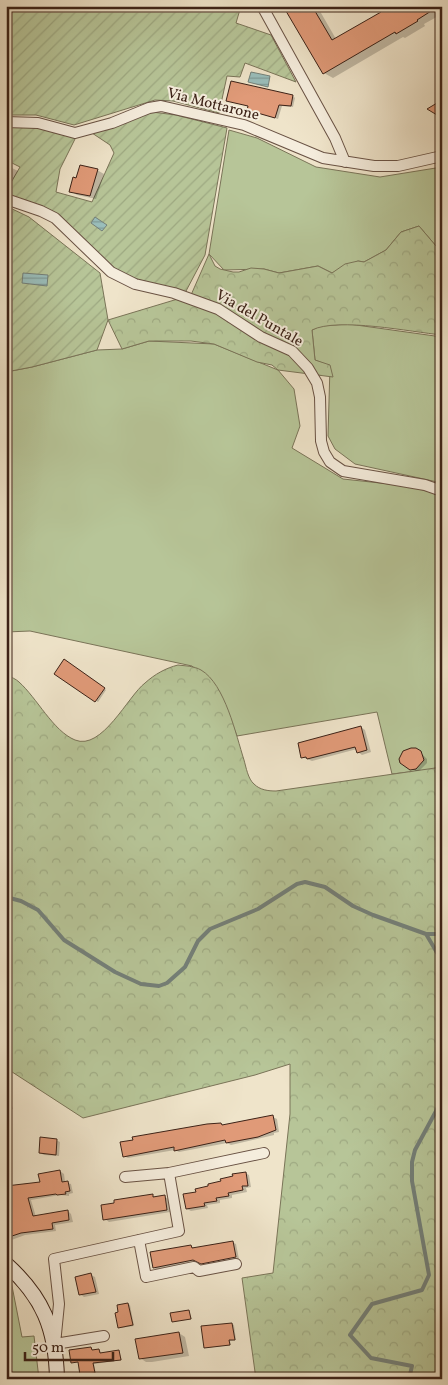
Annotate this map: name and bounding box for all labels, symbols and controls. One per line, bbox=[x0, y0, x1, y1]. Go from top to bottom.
street label: Via Mottarone bbox=[165, 83, 261, 127]
street label: Via del Puntale bbox=[211, 285, 307, 353]
scale bar bbox=[25, 1330, 112, 1362]
text: 50 m bbox=[32, 1338, 64, 1359]

